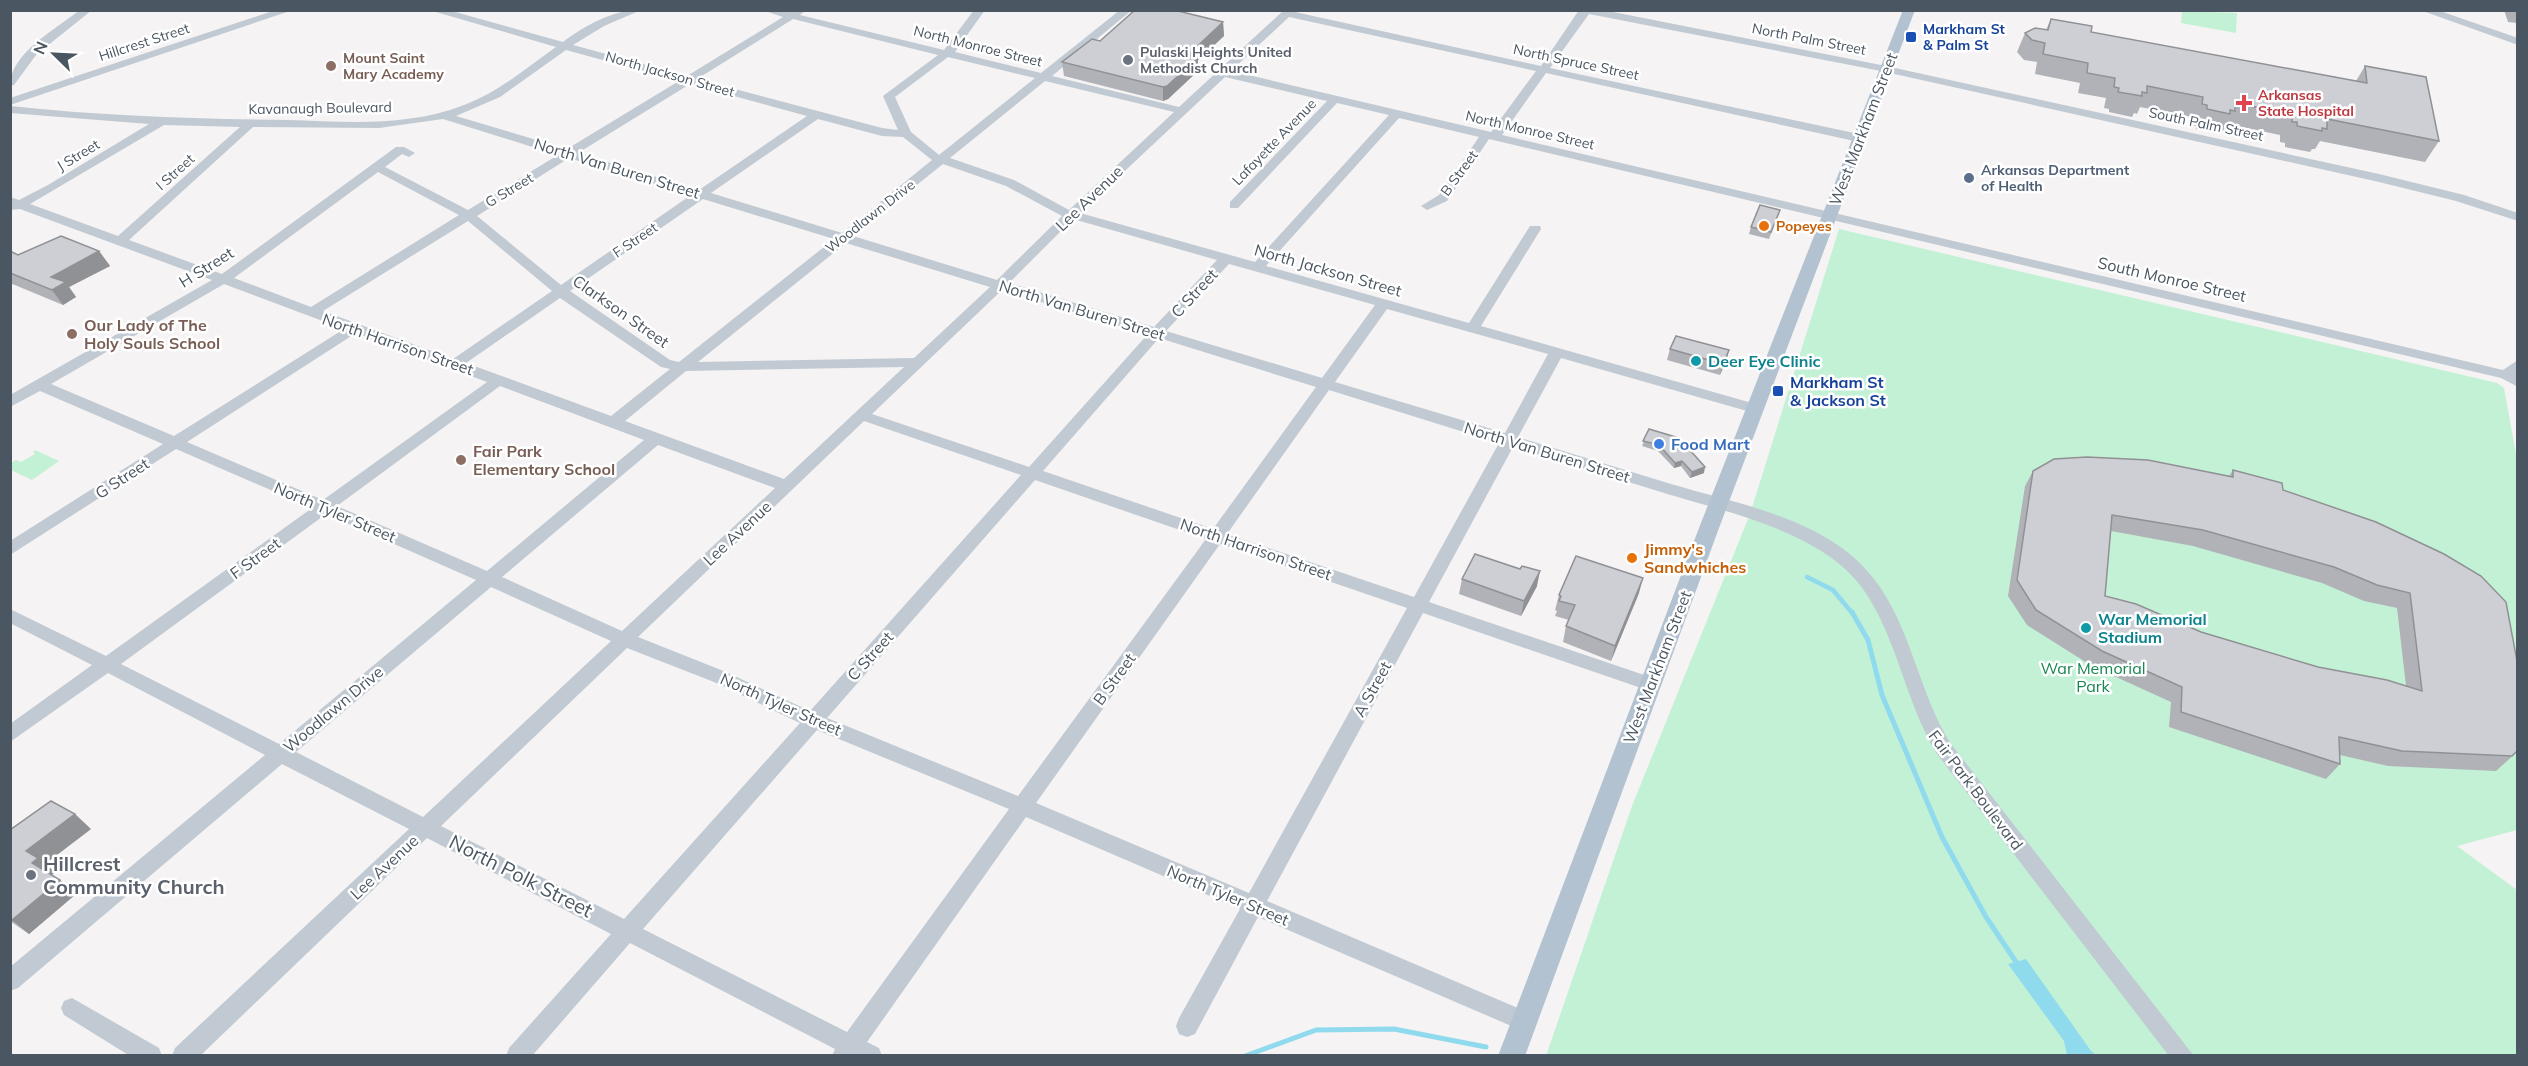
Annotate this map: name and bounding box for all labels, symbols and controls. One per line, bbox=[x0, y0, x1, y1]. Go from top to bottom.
street label: Hillcrest Street bbox=[96, 19, 192, 65]
street label: North Palm Street bbox=[1750, 19, 1868, 59]
place label: Markham St & Palm St bbox=[1923, 20, 2006, 54]
street label: North Monroe Street bbox=[912, 21, 1044, 71]
north arrow bbox=[24, 24, 84, 84]
marker: Markham St & Palm St bbox=[1904, 30, 1918, 44]
text: N bbox=[29, 38, 52, 57]
street label: North Spruce Street bbox=[1512, 40, 1640, 84]
place label: Pulaski Heights United Methodist Church bbox=[1140, 43, 1292, 77]
street label: North Jackson Street bbox=[603, 47, 737, 101]
place label: Mount Saint Mary Academy bbox=[343, 49, 444, 83]
street label: West Markham Street bbox=[1825, 49, 1902, 208]
marker: Pulaski Heights United Methodist Church bbox=[1121, 53, 1135, 67]
marker: Mount Saint Mary Academy bbox=[324, 59, 338, 73]
place label: Arkansas State Hospital bbox=[2258, 86, 2354, 120]
marker: Arkansas State Hospital bbox=[2235, 94, 2253, 112]
street label: Lafayette Avenue bbox=[1228, 95, 1320, 189]
street label: Kavanaugh Boulevard bbox=[248, 98, 392, 118]
street label: South Palm Street bbox=[2147, 103, 2265, 145]
street label: North Monroe Street bbox=[1464, 106, 1596, 154]
street label: North Van Buren Street bbox=[532, 133, 703, 203]
street label: J Street bbox=[53, 135, 103, 175]
street label: B Street bbox=[1436, 147, 1482, 199]
street label: I Street bbox=[152, 150, 198, 194]
street label: Lee Avenue bbox=[1051, 161, 1127, 235]
place label: Arkansas Department of Health bbox=[1981, 161, 2130, 195]
street label: G Street bbox=[482, 169, 536, 211]
marker: Arkansas Department of Health bbox=[1962, 171, 1976, 185]
street label: Woodlawn Drive bbox=[822, 175, 918, 257]
place label: Popeyes bbox=[1776, 217, 1832, 235]
street label: F Street bbox=[609, 218, 661, 262]
marker: Popeyes bbox=[1757, 219, 1771, 233]
street label: North Jackson Street bbox=[1252, 239, 1404, 301]
street label: H Street bbox=[175, 242, 237, 292]
street label: South Monroe Street bbox=[2096, 252, 2249, 306]
street label: C Street bbox=[1166, 264, 1222, 322]
street label: Clarkson Street bbox=[569, 270, 673, 352]
street label: North Van Buren Street bbox=[997, 275, 1168, 345]
street label: North Harrison Street bbox=[320, 309, 477, 379]
place label: Our Lady of The Holy Souls School bbox=[84, 315, 220, 353]
marker: Our Lady of The Holy Souls School bbox=[65, 327, 79, 341]
place label: Deer Eye Clinic bbox=[1708, 351, 1821, 371]
marker: Deer Eye Clinic bbox=[1689, 354, 1703, 368]
place label: Markham St & Jackson St bbox=[1790, 372, 1886, 410]
marker: Markham St & Jackson St bbox=[1771, 384, 1785, 398]
street label: North Van Buren Street bbox=[1462, 417, 1633, 487]
place label: Food Mart bbox=[1671, 434, 1750, 454]
marker: Food Mart bbox=[1652, 437, 1666, 451]
place label: Fair Park Elementary School bbox=[473, 441, 615, 479]
street label: G Street bbox=[91, 453, 153, 503]
marker: Fair Park Elementary School bbox=[454, 453, 468, 467]
street label: North Tyler Street bbox=[271, 477, 399, 547]
street label: Lee Avenue bbox=[699, 496, 775, 570]
street label: North Harrison Street bbox=[1178, 514, 1335, 584]
street label: F Street bbox=[226, 533, 284, 583]
place label: Jimmy's Sandwhiches bbox=[1644, 539, 1746, 577]
marker: Jimmy's Sandwhiches bbox=[1625, 551, 1639, 565]
street label: West Markham Street bbox=[1619, 587, 1696, 746]
place label: War Memorial Stadium bbox=[2098, 609, 2207, 647]
marker: War Memorial Stadium bbox=[2079, 621, 2093, 635]
street label: C Street bbox=[843, 627, 898, 685]
street label: B Street bbox=[1088, 649, 1140, 709]
street label: A Street bbox=[1349, 657, 1396, 720]
park label: War Memorial Park bbox=[2040, 658, 2146, 696]
street label: Woodlawn Drive bbox=[279, 661, 387, 757]
street label: North Tyler Street bbox=[717, 668, 845, 740]
street label: Fair Park Boulevard bbox=[1924, 726, 2028, 854]
street label: North Polk Street bbox=[445, 829, 597, 922]
street label: Lee Avenue bbox=[346, 830, 422, 904]
place label: Hillcrest Community Church bbox=[43, 851, 225, 899]
street label: North Tyler Street bbox=[1164, 860, 1292, 930]
marker: Hillcrest Community Church bbox=[24, 868, 38, 882]

